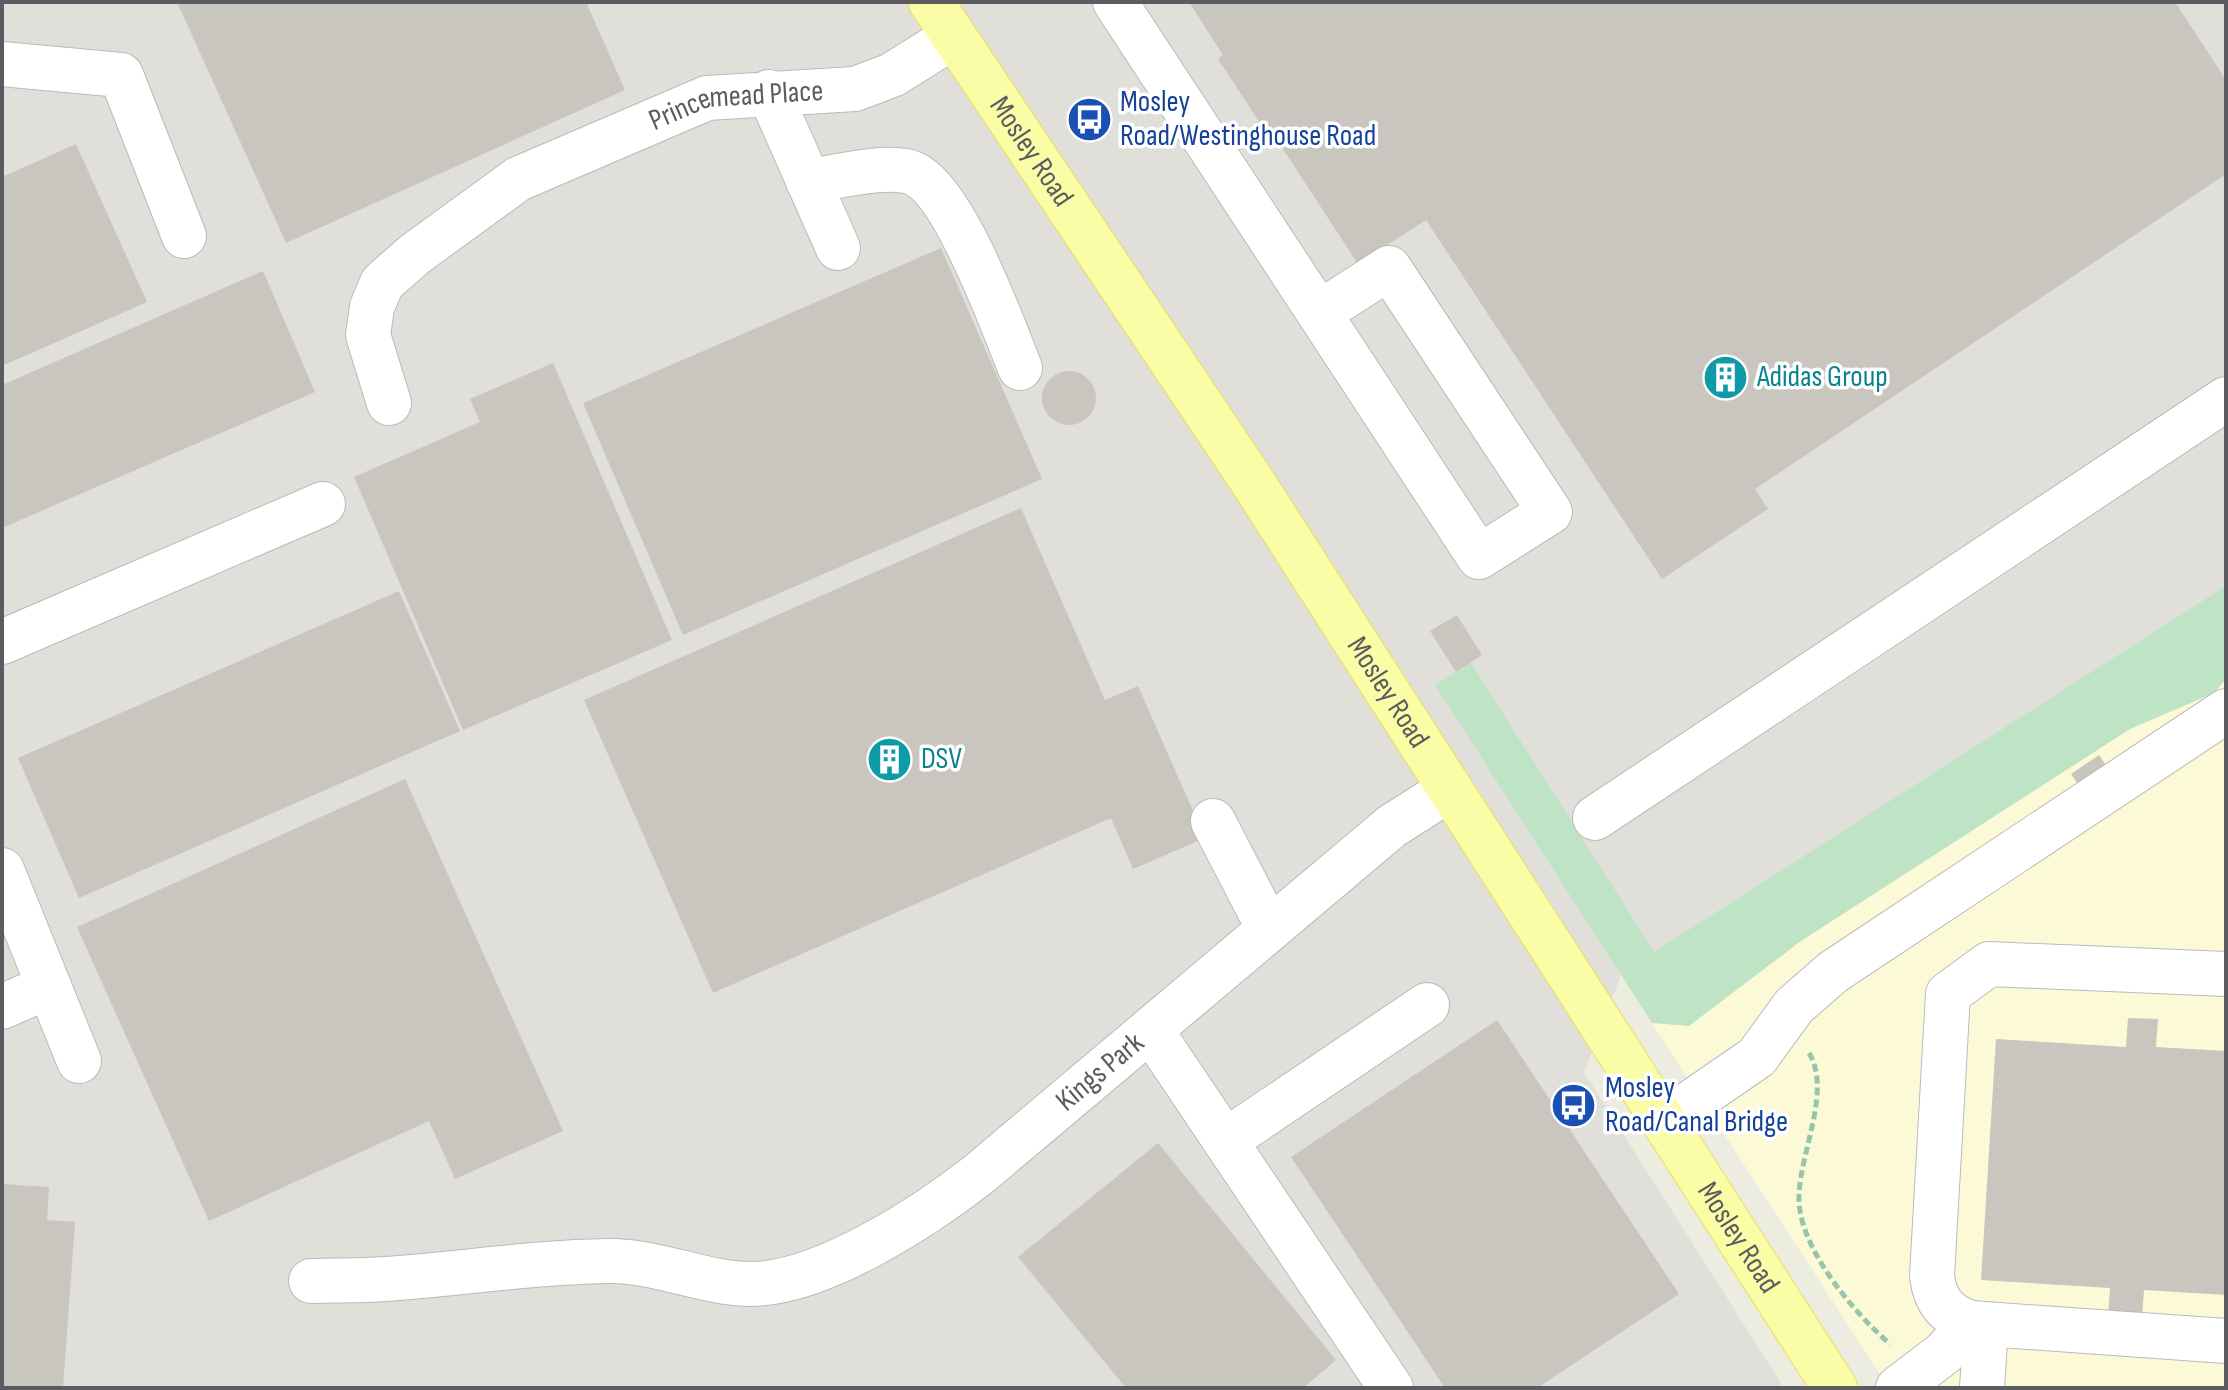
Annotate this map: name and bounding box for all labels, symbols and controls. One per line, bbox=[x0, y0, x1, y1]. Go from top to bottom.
street label: Princemead Place bbox=[644, 73, 824, 139]
place label: Mosley Road/Westinghouse Road bbox=[1120, 84, 1376, 154]
street label: Mosley Road bbox=[981, 90, 1081, 213]
bus stop icon: Mosley Road/Westinghouse Road bbox=[1065, 95, 1113, 143]
building icon: Adidas Group bbox=[1702, 353, 1750, 401]
place label: Adidas Group bbox=[1756, 359, 1888, 395]
street label: Mosley Road bbox=[1339, 630, 1437, 755]
building icon: DSV bbox=[866, 735, 914, 783]
place label: DSV bbox=[921, 741, 962, 777]
street label: Kings Park bbox=[1049, 1025, 1152, 1119]
place label: Mosley Road/Canal Bridge bbox=[1605, 1070, 1788, 1140]
bus stop icon: Mosley Road/Canal Bridge bbox=[1550, 1081, 1598, 1129]
street label: Mosley Road bbox=[1689, 1175, 1787, 1300]

